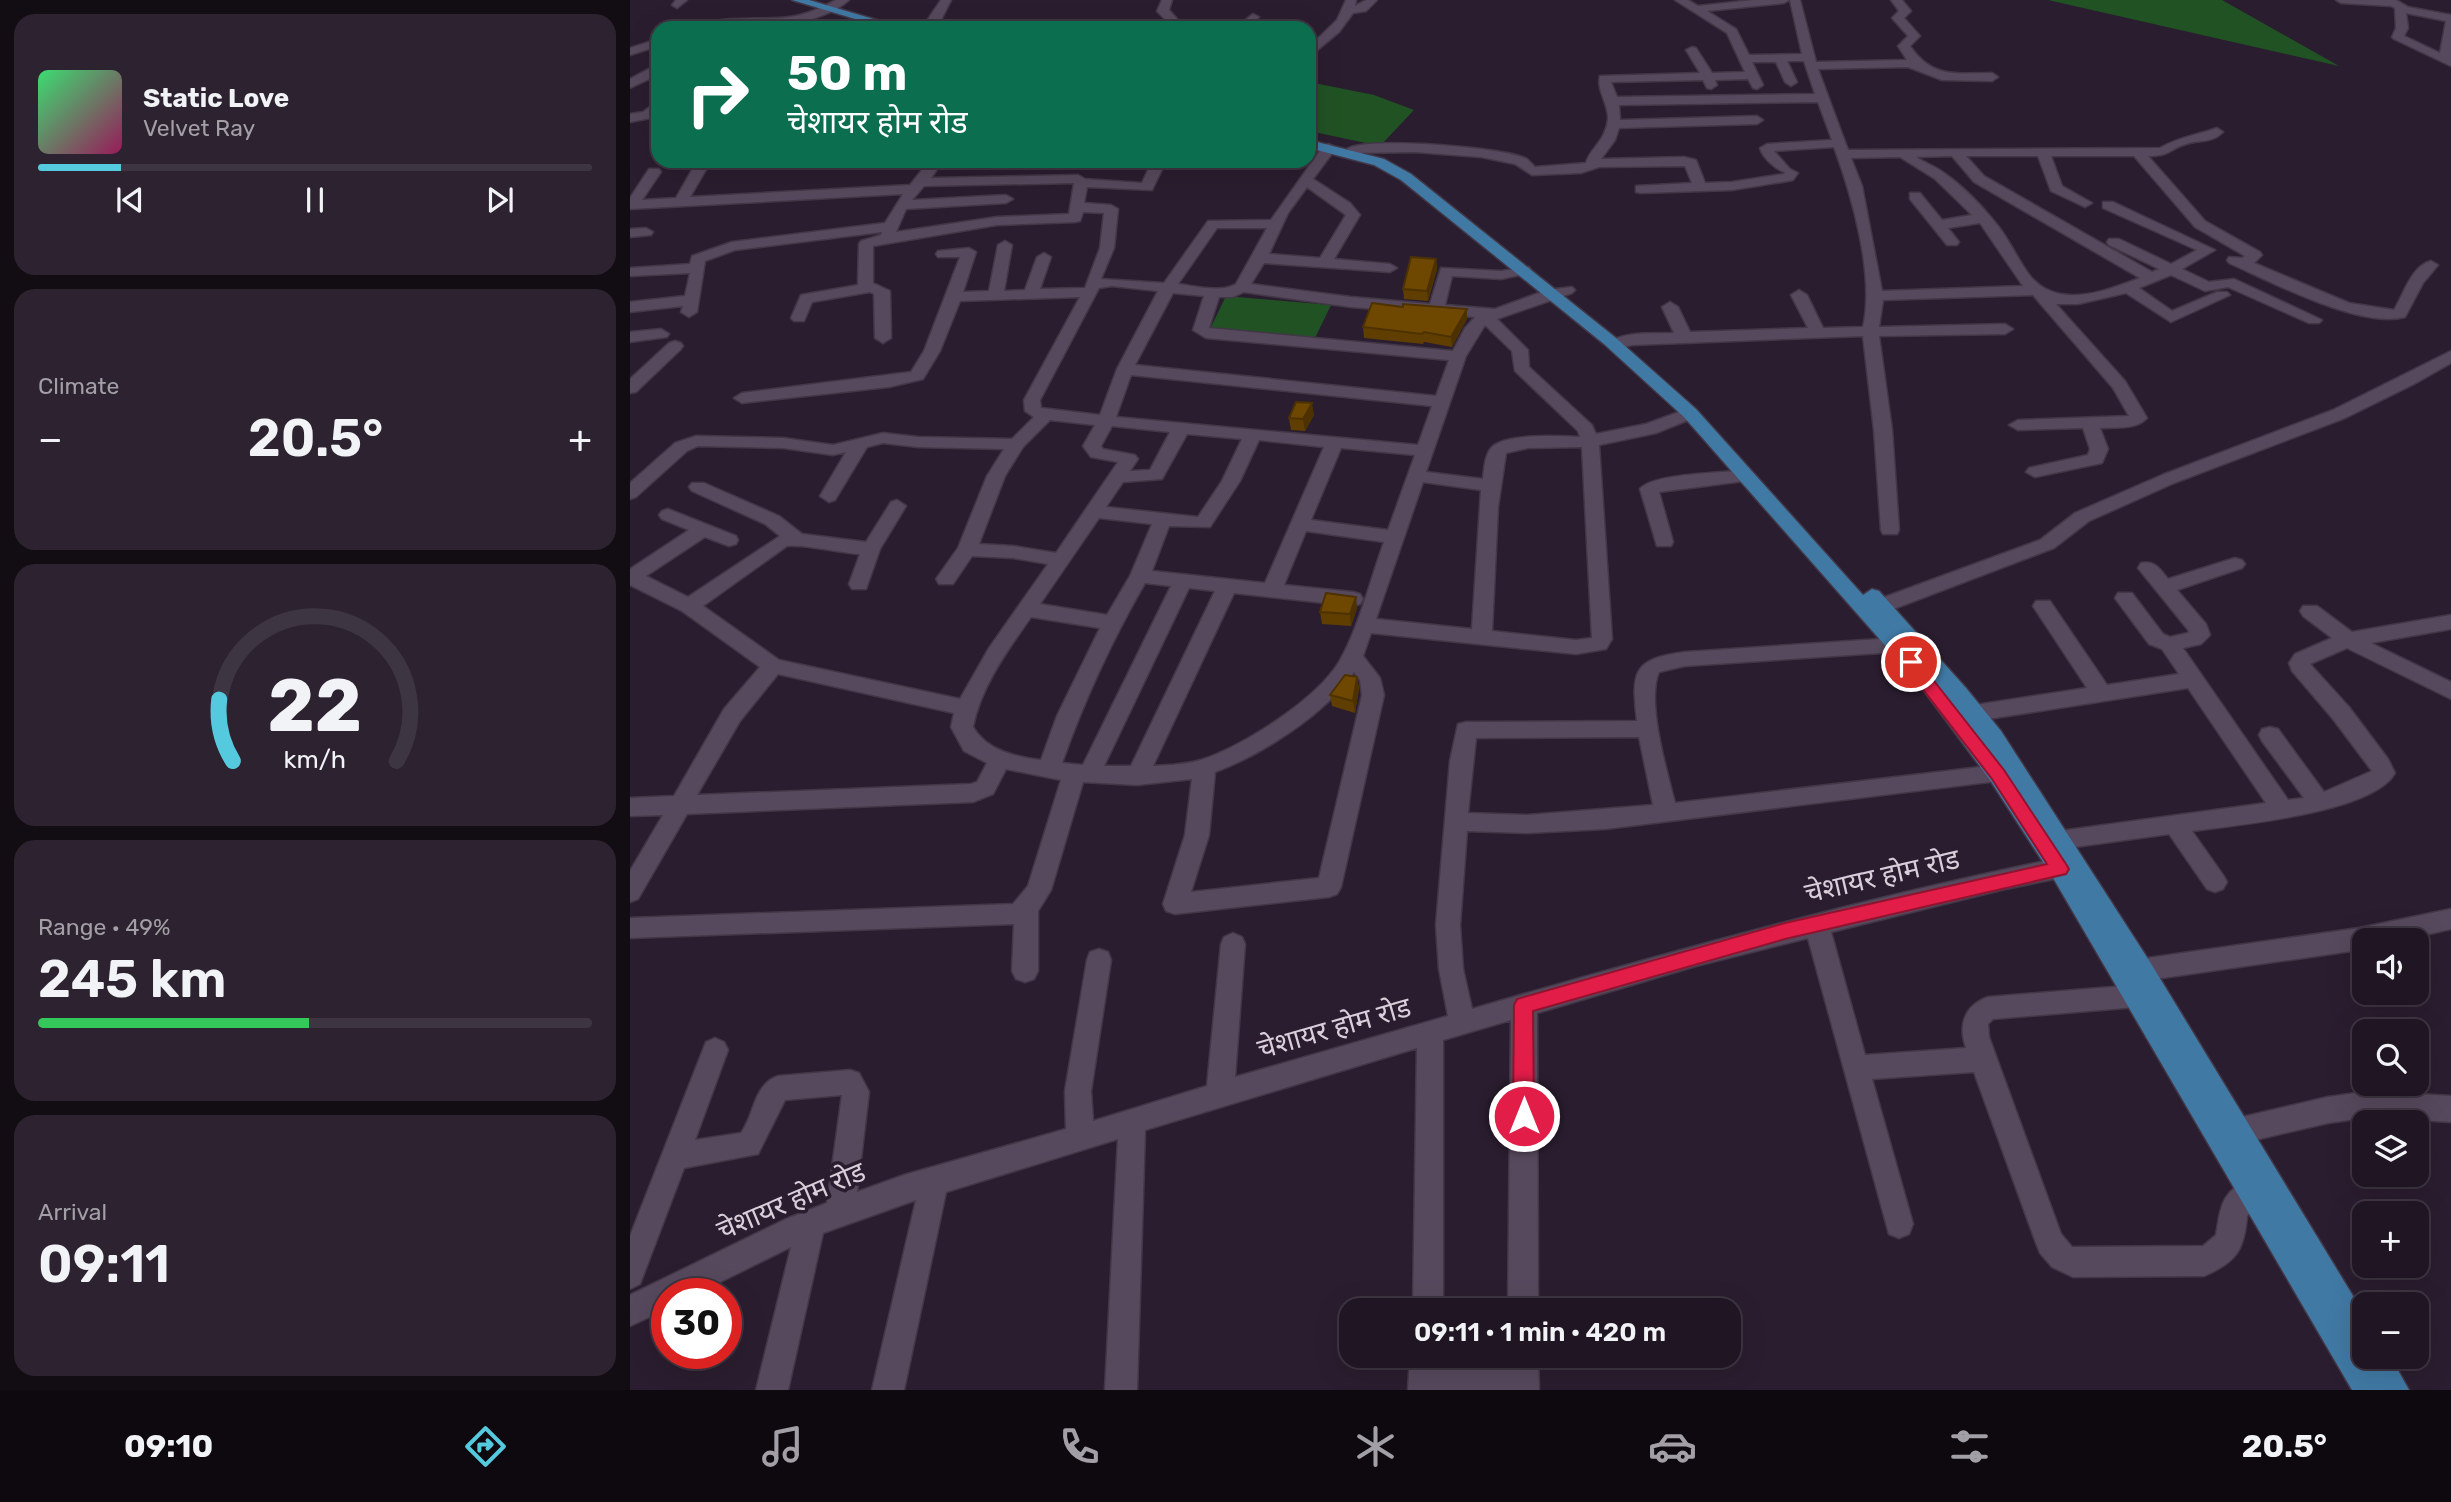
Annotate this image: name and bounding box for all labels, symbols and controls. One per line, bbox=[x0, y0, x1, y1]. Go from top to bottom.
text: 50 m bbox=[787, 44, 907, 102]
icon: right bbox=[672, 49, 763, 140]
text: Static Love bbox=[143, 83, 289, 114]
text: चेशायर होम रोड bbox=[787, 103, 968, 141]
text: Velvet Ray bbox=[143, 114, 255, 142]
icon: previous bbox=[111, 181, 149, 219]
icon: pause bbox=[296, 181, 334, 219]
icon: next bbox=[481, 181, 519, 219]
text: Climate bbox=[38, 372, 119, 400]
text: 20.5° bbox=[248, 407, 383, 469]
text: − bbox=[38, 416, 63, 462]
text: + bbox=[568, 416, 592, 462]
pin bbox=[1881, 632, 1941, 692]
icon: arrive bbox=[1892, 643, 1930, 681]
text: 22 bbox=[268, 663, 362, 749]
text: km/h bbox=[284, 745, 346, 774]
street label: चेशायर होम रोड bbox=[1801, 842, 1964, 910]
text: Range · 49% bbox=[38, 913, 170, 941]
map controls bbox=[2352, 928, 2429, 1369]
button: sound bbox=[2352, 928, 2429, 1005]
text: 245 km bbox=[38, 948, 226, 1010]
street label: चेशायर होम रोड bbox=[1253, 990, 1415, 1066]
button: search bbox=[2352, 1019, 2429, 1096]
position arrow bbox=[1487, 1079, 1561, 1153]
button: layers bbox=[2352, 1110, 2429, 1187]
street label: चेशायर होम रोड bbox=[712, 1155, 871, 1247]
text: Arrival bbox=[38, 1198, 107, 1226]
button: + bbox=[2352, 1201, 2429, 1278]
text: 09:11 bbox=[38, 1233, 170, 1295]
speed limit sign: 30 bbox=[651, 1278, 742, 1369]
button: − bbox=[2352, 1292, 2429, 1369]
text: 09:11 · 1 min · 420 m bbox=[1414, 1317, 1666, 1348]
icon: directions bbox=[461, 1422, 510, 1471]
icon: music bbox=[758, 1422, 807, 1471]
icon: phone bbox=[1055, 1422, 1104, 1471]
icon: climate bbox=[1351, 1422, 1400, 1471]
icon: car bbox=[1648, 1422, 1697, 1471]
icon: filters bbox=[1945, 1422, 1994, 1471]
text: 09:10 bbox=[124, 1427, 213, 1465]
text: 20.5° bbox=[2242, 1427, 2327, 1465]

